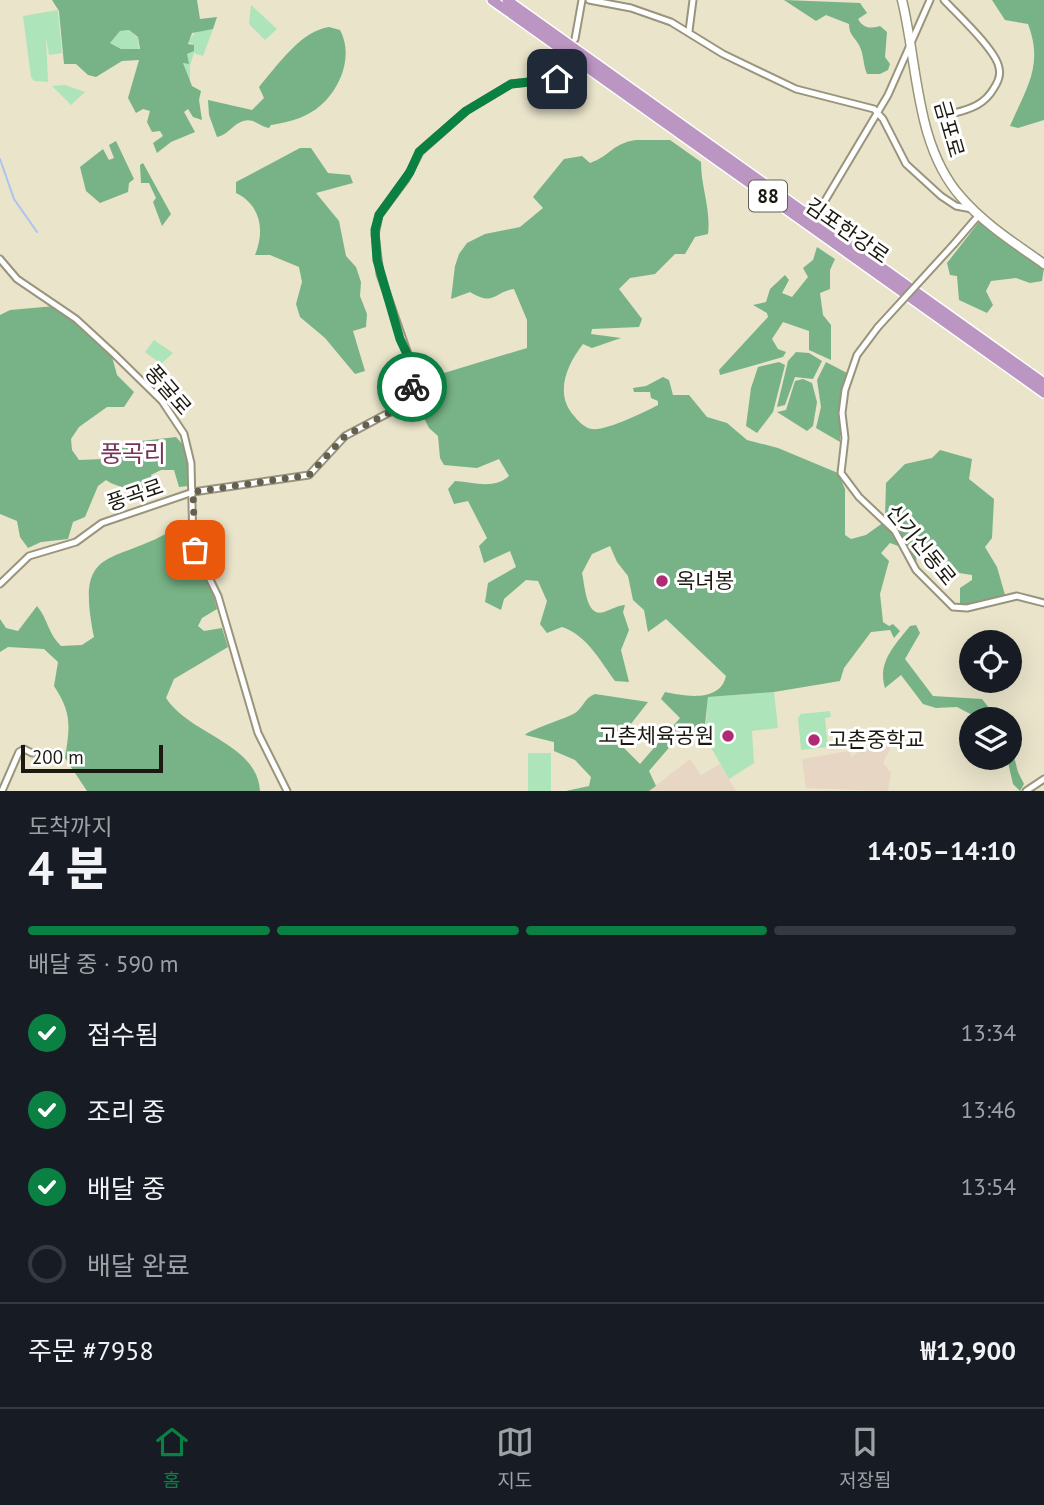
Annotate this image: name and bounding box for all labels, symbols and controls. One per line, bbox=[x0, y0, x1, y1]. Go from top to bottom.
pin bbox=[527, 49, 587, 109]
icon: home bbox=[538, 60, 576, 98]
street label: 금포로 bbox=[929, 97, 970, 160]
road number: 88 bbox=[749, 180, 787, 212]
street label: 김포한강로 bbox=[800, 192, 895, 269]
courier bbox=[377, 352, 447, 422]
street label: 풍굴로 bbox=[139, 359, 198, 420]
icon: bike bbox=[393, 368, 431, 406]
district label: 풍곡리 bbox=[100, 438, 166, 469]
street label: 풍곡로 bbox=[103, 472, 167, 517]
street label: 신기신동로 bbox=[880, 499, 962, 591]
pin bbox=[165, 520, 225, 580]
icon: bag bbox=[176, 531, 214, 569]
place label: 옥녀봉 bbox=[676, 567, 734, 594]
marker: 옥녀봉 bbox=[654, 573, 670, 589]
map controls bbox=[959, 630, 1022, 770]
button: locate bbox=[959, 630, 1022, 693]
button: layers bbox=[959, 707, 1022, 770]
place label: 고촌체육공원 bbox=[598, 722, 714, 749]
place label: 고촌중학교 bbox=[828, 726, 925, 753]
marker: 고촌체육공원 bbox=[720, 728, 736, 744]
marker: 고촌중학교 bbox=[806, 732, 822, 748]
scale bar bbox=[21, 742, 163, 774]
text: 200 m bbox=[32, 745, 84, 769]
text: 도착까지 bbox=[28, 812, 113, 841]
text: 14:05–14:10 bbox=[867, 834, 1016, 867]
text: 4 분 bbox=[28, 838, 108, 898]
text: 배달 중 · 590 m bbox=[28, 949, 178, 978]
icon: check bbox=[28, 1014, 66, 1052]
text: 접수됨 bbox=[87, 1018, 159, 1051]
text: 13:34 bbox=[961, 1018, 1016, 1047]
icon: check bbox=[28, 1091, 66, 1129]
text: 조리 중 bbox=[87, 1095, 166, 1128]
text: 13:46 bbox=[961, 1095, 1016, 1124]
icon: check bbox=[28, 1168, 66, 1206]
text: 배달 중 bbox=[87, 1172, 166, 1205]
text: 13:54 bbox=[961, 1172, 1016, 1201]
text: 배달 완료 bbox=[87, 1249, 190, 1282]
text: 주문 #7958 bbox=[28, 1334, 154, 1367]
text: ₩12,900 bbox=[920, 1334, 1016, 1367]
tab: 홈 bbox=[153, 1423, 191, 1492]
tab: 지도 bbox=[496, 1423, 534, 1492]
tab: 저장됨 bbox=[839, 1423, 891, 1492]

